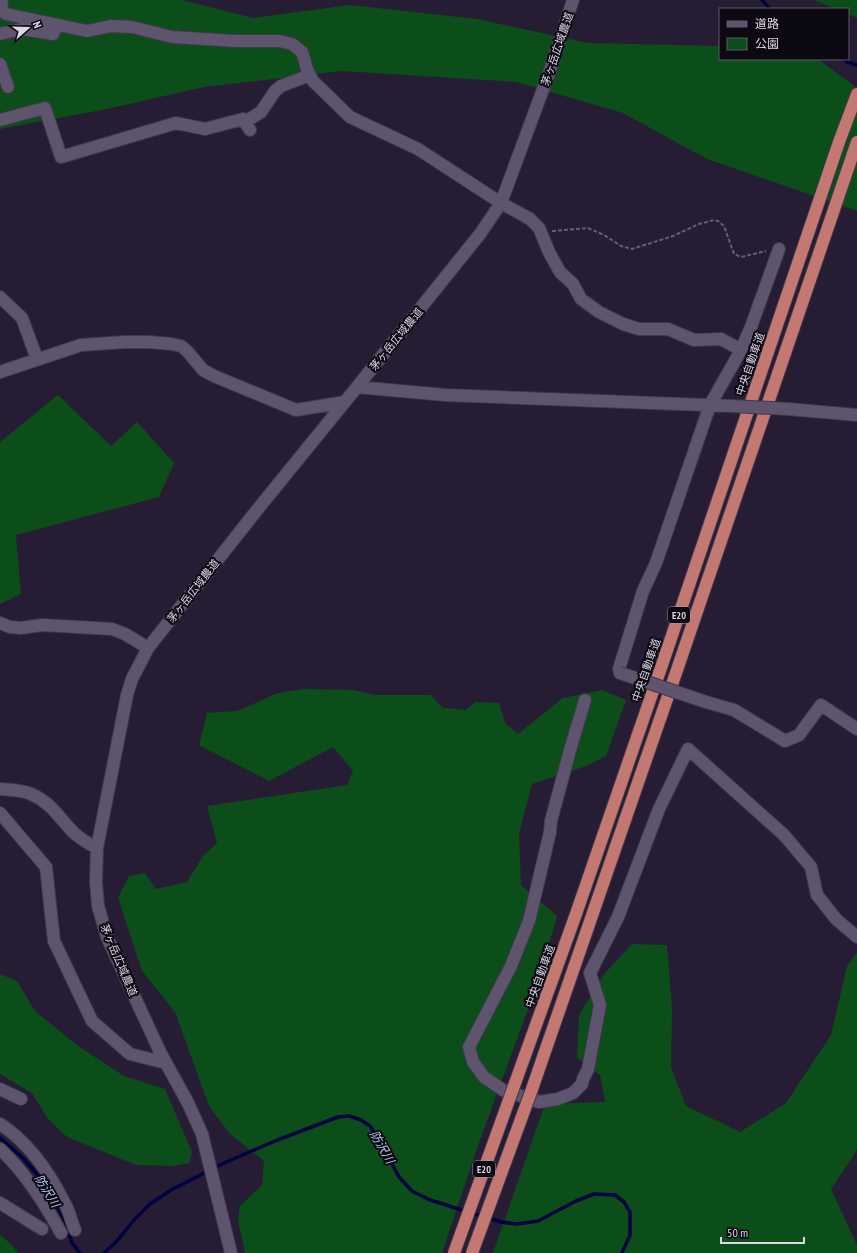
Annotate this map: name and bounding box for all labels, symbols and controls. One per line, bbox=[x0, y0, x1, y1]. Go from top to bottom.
north arrow bbox=[8, 8, 48, 48]
legend bbox=[719, 8, 849, 60]
street label: 茅ヶ岳広域農道 bbox=[538, 10, 576, 88]
text: 道路 bbox=[755, 16, 779, 31]
text: N bbox=[30, 19, 45, 30]
text: 公園 bbox=[755, 36, 779, 51]
street label: 茅ヶ岳広域農道 bbox=[366, 305, 426, 373]
street label: 中央自動車道 bbox=[733, 331, 767, 397]
street label: 茅ヶ岳広域農道 bbox=[164, 556, 222, 626]
road number: E20 bbox=[668, 607, 690, 623]
street label: 中央自動車道 bbox=[629, 637, 663, 703]
street label: 茅ヶ岳広域農道 bbox=[98, 922, 140, 998]
street label: 中央自動車道 bbox=[522, 943, 558, 1009]
water label: 防沢川 bbox=[367, 1127, 399, 1168]
road number: E20 bbox=[473, 1161, 495, 1177]
water label: 防沢川 bbox=[32, 1171, 64, 1212]
scale bar bbox=[721, 1219, 804, 1245]
text: 50 m bbox=[727, 1225, 748, 1240]

